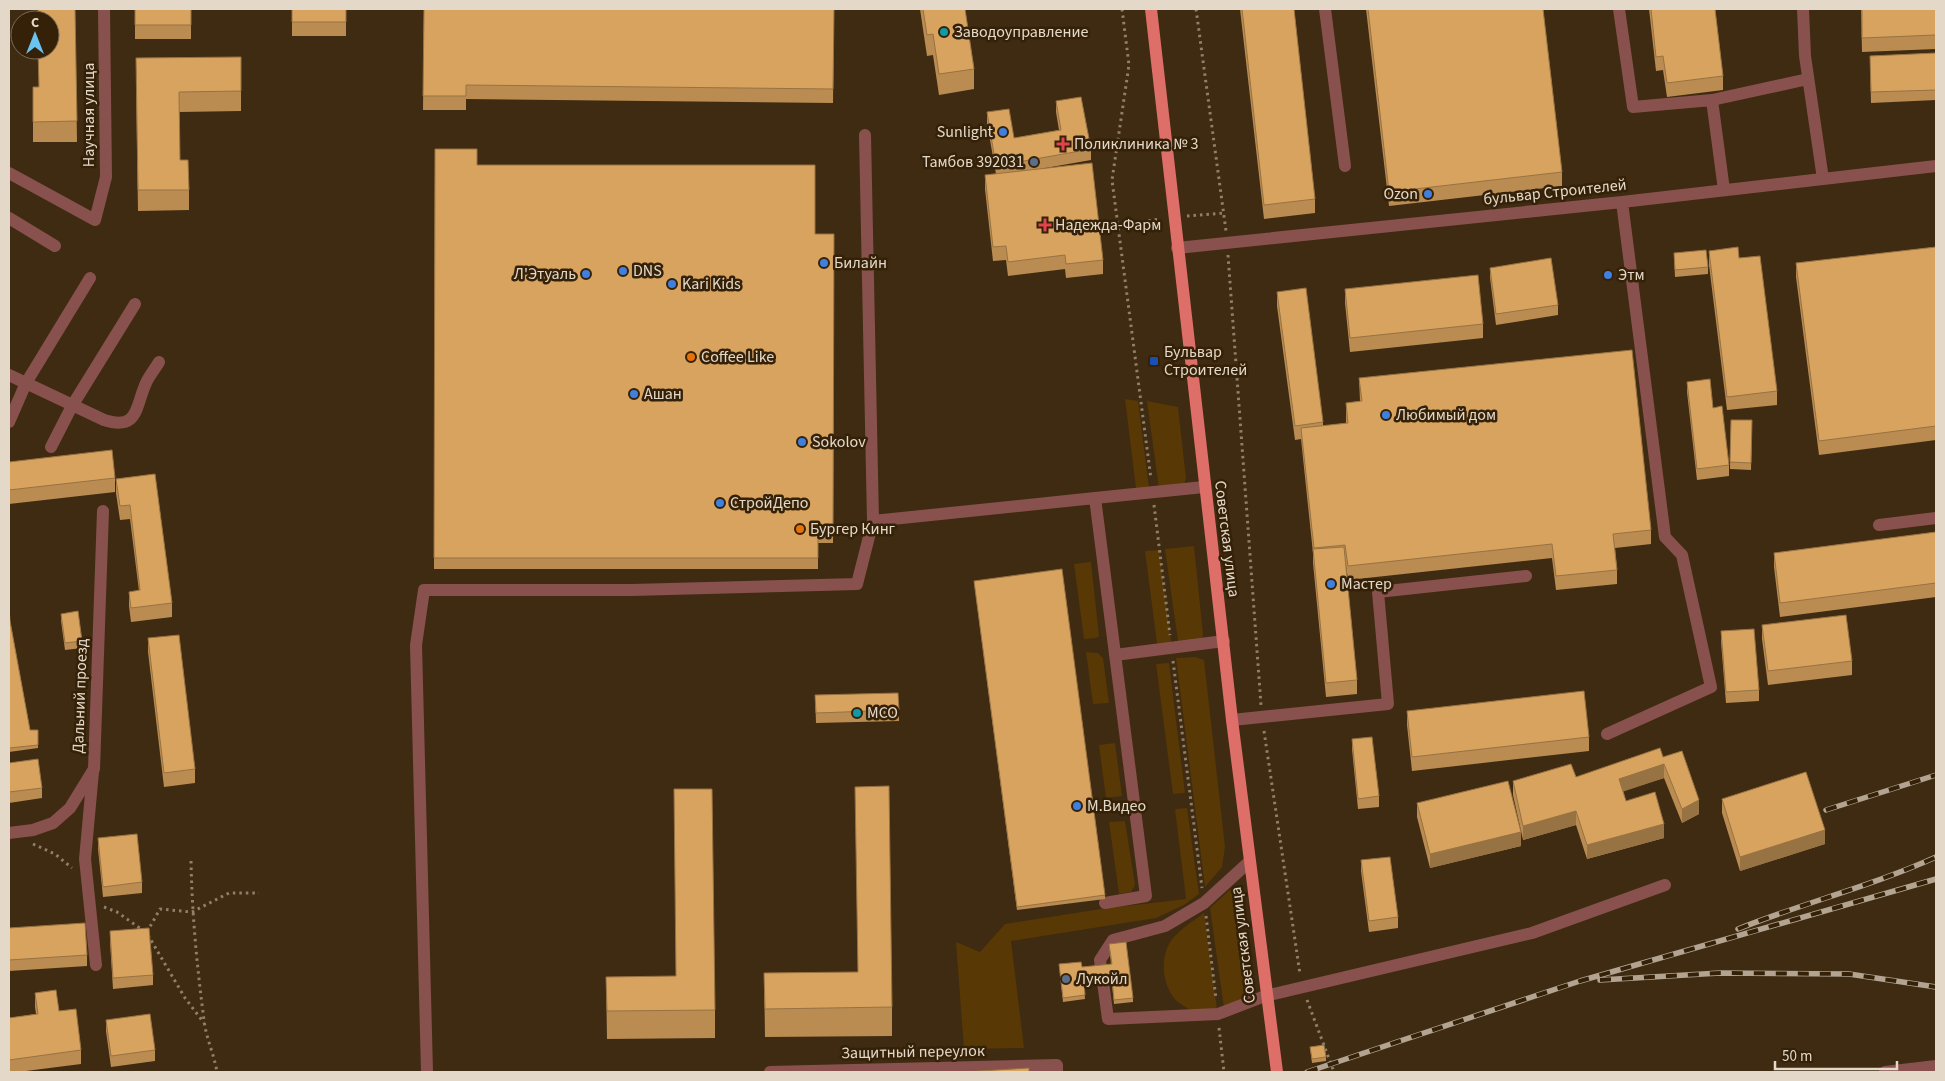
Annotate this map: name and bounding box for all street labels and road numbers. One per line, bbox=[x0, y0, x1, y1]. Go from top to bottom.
street label: Научная улица bbox=[78, 63, 100, 167]
street label: бульвар Строителей bbox=[1482, 174, 1628, 210]
street label: Советская улица bbox=[1209, 479, 1245, 599]
street label: Дальний проезд bbox=[67, 638, 93, 754]
street label: Советская улица bbox=[1225, 885, 1261, 1005]
street label: Защитный переулок bbox=[841, 1040, 985, 1064]

